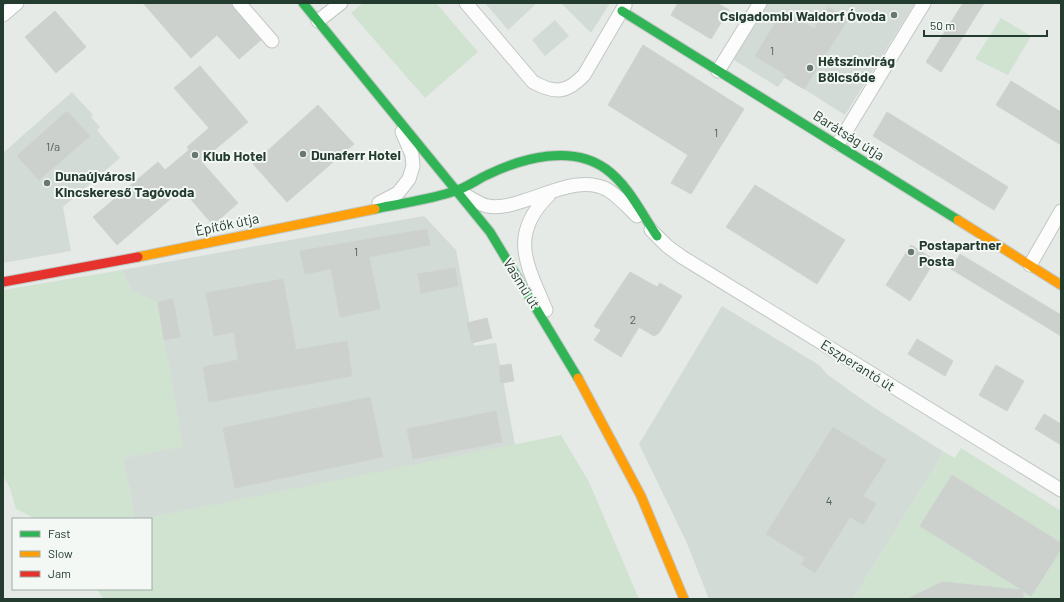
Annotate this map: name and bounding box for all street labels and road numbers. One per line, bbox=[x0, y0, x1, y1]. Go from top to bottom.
street label: Barátság útja bbox=[810, 106, 888, 164]
street label: Építők útja bbox=[194, 209, 260, 239]
street label: Vasmű út bbox=[500, 255, 544, 311]
street label: Eszperantó út bbox=[818, 335, 898, 395]

